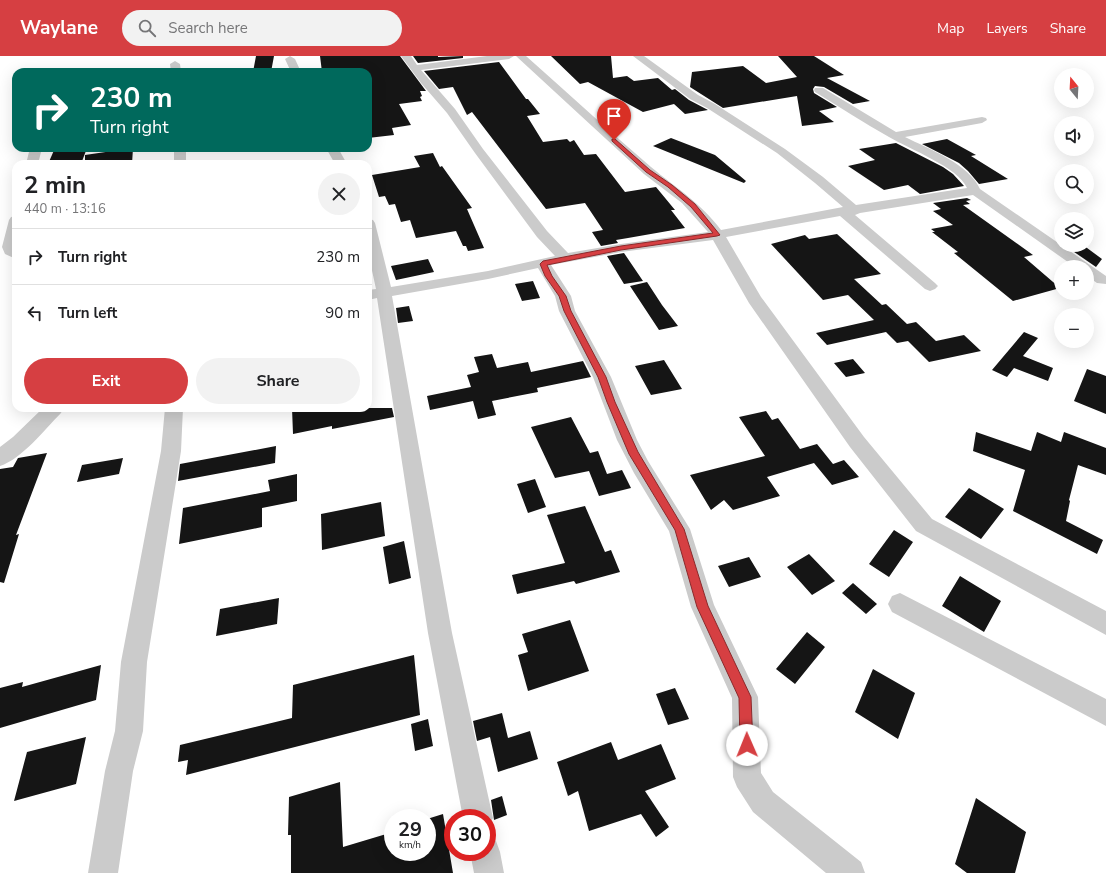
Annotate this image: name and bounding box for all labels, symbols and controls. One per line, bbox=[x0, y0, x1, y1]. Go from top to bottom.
search box bbox=[122, 10, 402, 46]
text: Waylane bbox=[20, 15, 98, 41]
icon: search bbox=[136, 17, 158, 39]
text: Search here bbox=[168, 18, 248, 38]
text: Map bbox=[937, 19, 964, 38]
text: Layers bbox=[986, 19, 1028, 38]
text: Share bbox=[1050, 19, 1086, 38]
north arrow bbox=[1054, 68, 1094, 108]
map controls bbox=[1054, 68, 1094, 348]
text: 230 m bbox=[90, 79, 173, 117]
icon: right bbox=[24, 84, 76, 136]
pin bbox=[597, 99, 631, 140]
icon: arrive bbox=[603, 105, 625, 127]
text: Turn right bbox=[90, 115, 169, 139]
button: sound bbox=[1054, 116, 1094, 156]
button: search bbox=[1054, 164, 1094, 204]
text: 2 min bbox=[24, 169, 86, 201]
button: close bbox=[318, 173, 360, 215]
text: 440 m · 13:16 bbox=[24, 200, 106, 218]
button: layers bbox=[1054, 212, 1094, 252]
icon: right bbox=[24, 246, 46, 268]
text: Turn right bbox=[58, 247, 127, 267]
text: 230 m bbox=[316, 247, 360, 267]
button: + bbox=[1054, 260, 1094, 300]
icon: left bbox=[24, 302, 46, 324]
text: Turn left bbox=[58, 303, 117, 323]
text: 90 m bbox=[325, 303, 360, 323]
button: − bbox=[1054, 308, 1094, 348]
button: Exit bbox=[24, 358, 188, 404]
button: Share bbox=[196, 358, 360, 404]
position arrow bbox=[726, 724, 768, 766]
speed limit sign: 30 bbox=[444, 809, 496, 861]
text: 29 bbox=[398, 816, 422, 843]
text: km/h bbox=[399, 838, 421, 852]

